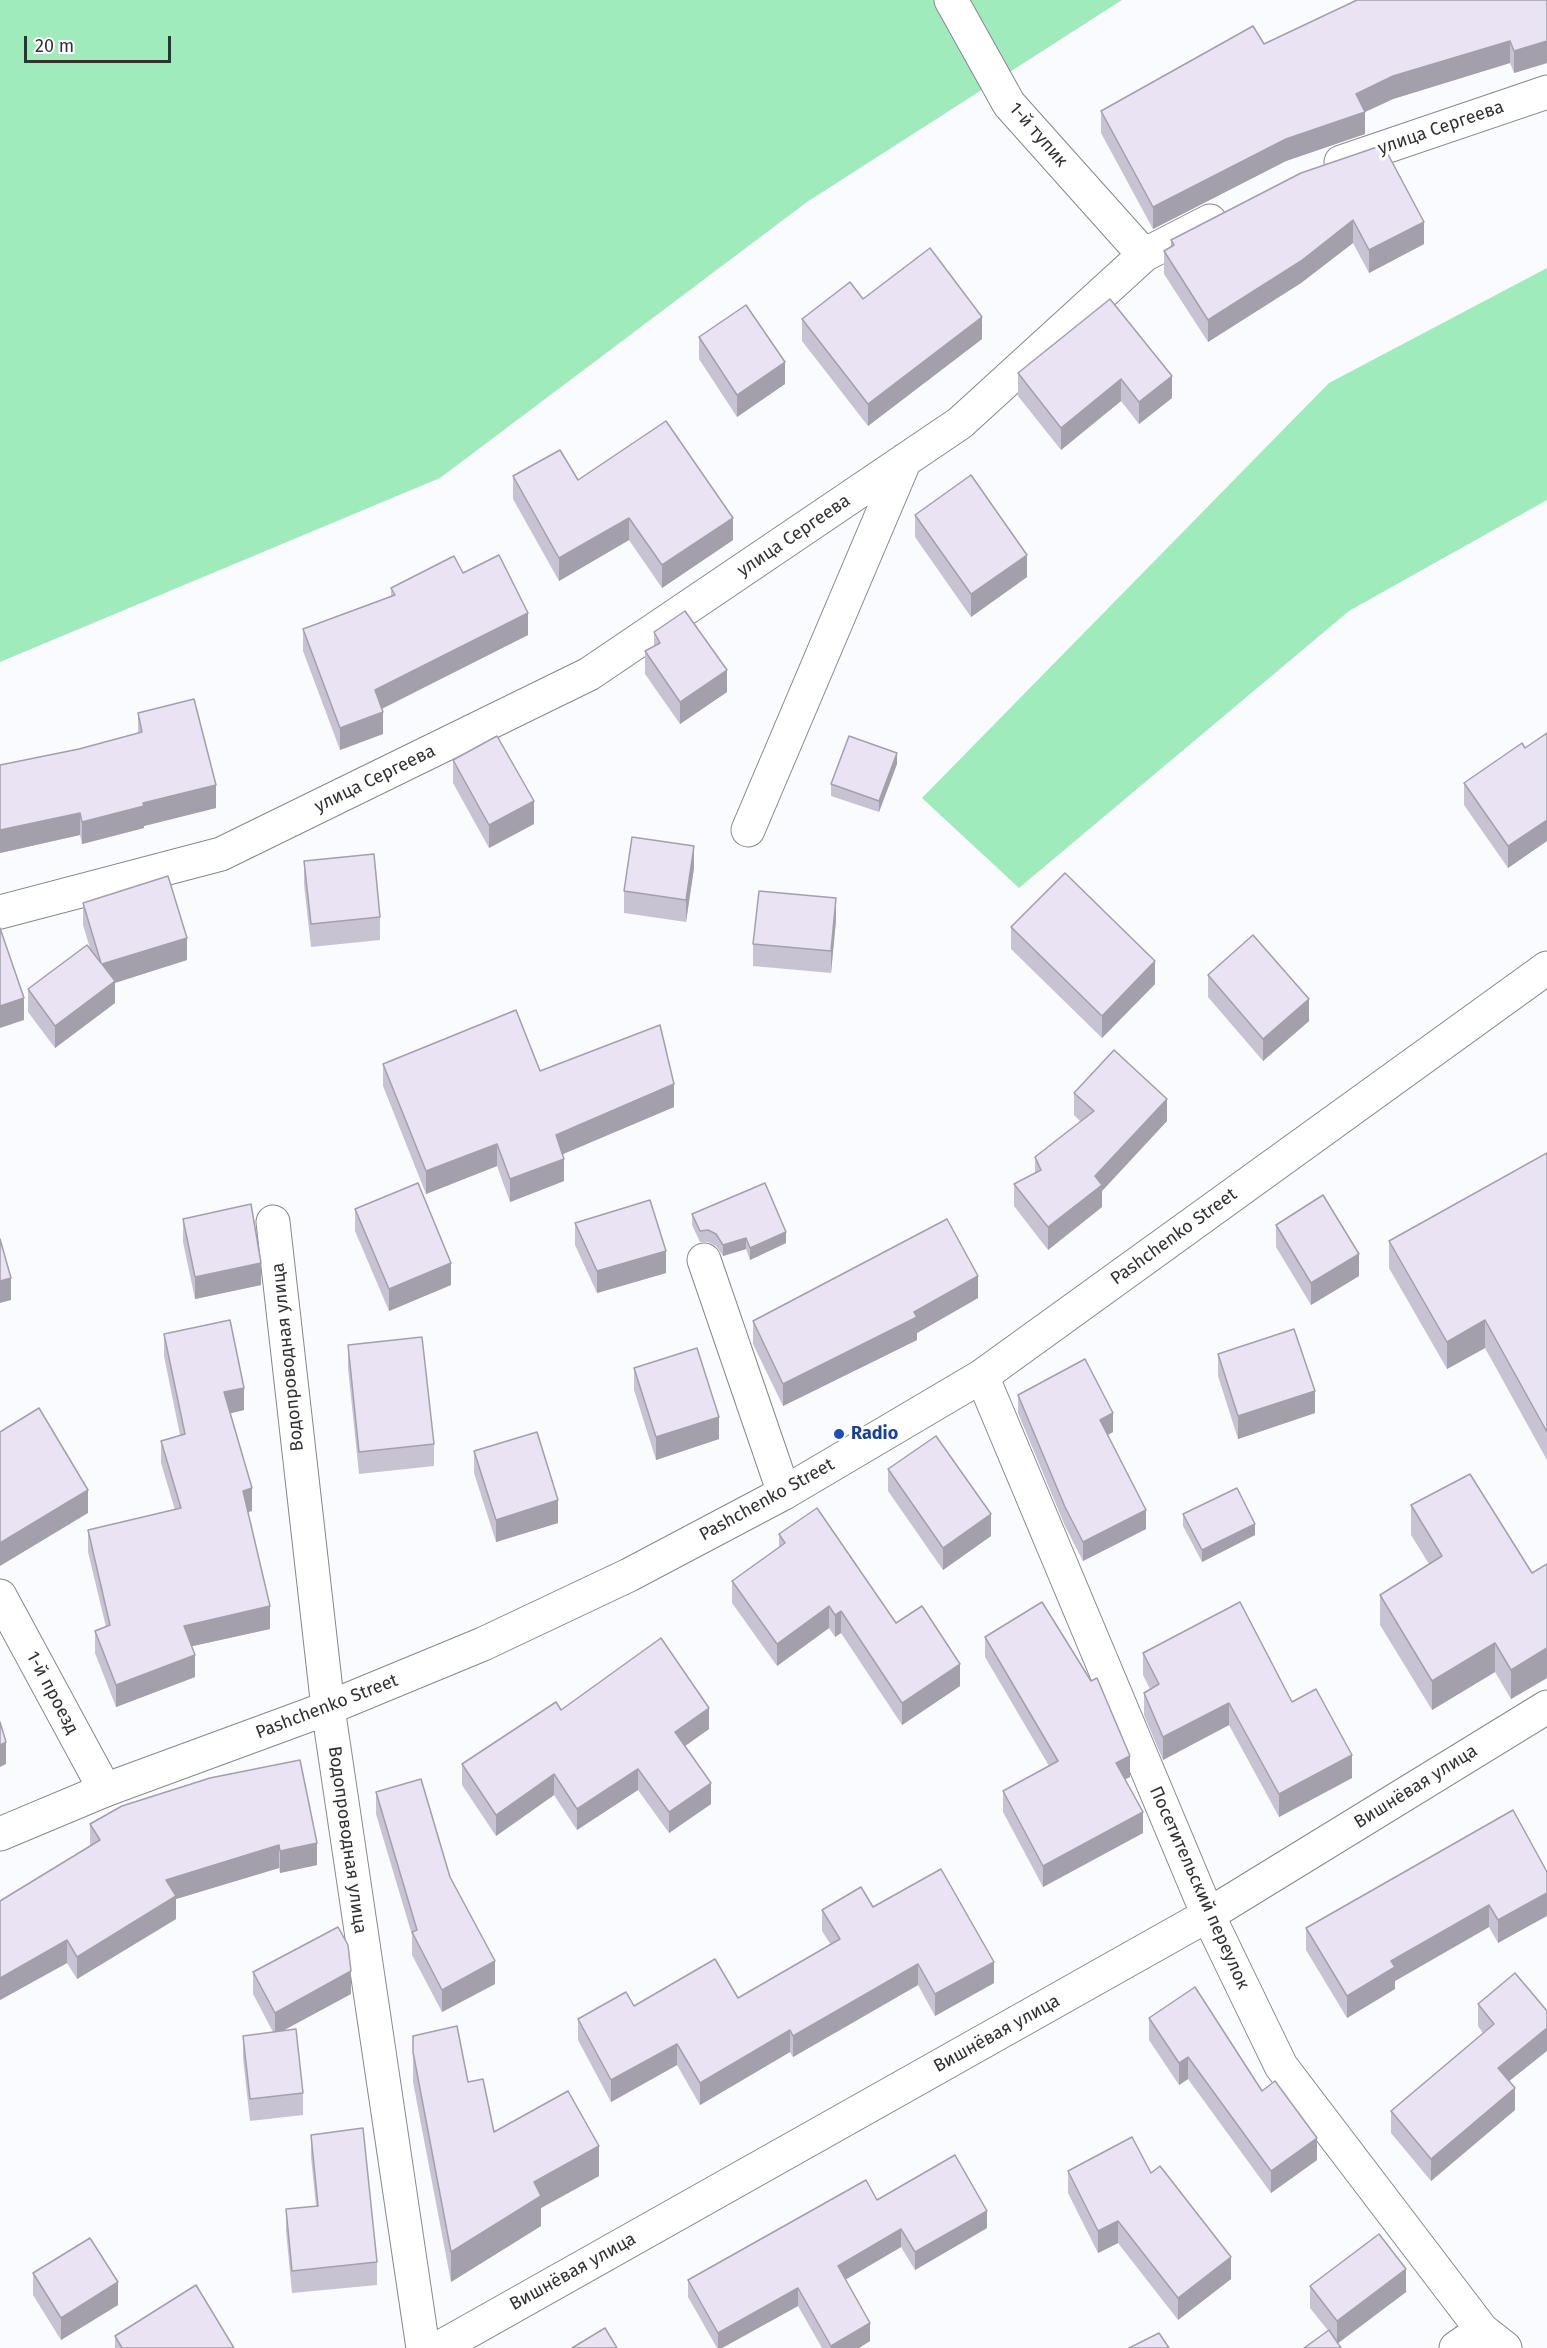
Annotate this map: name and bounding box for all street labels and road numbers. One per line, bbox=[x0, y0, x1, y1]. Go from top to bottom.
street label: улица Сергеева bbox=[1375, 96, 1507, 160]
street label: 1-й тупик bbox=[1004, 98, 1072, 172]
street label: улица Сергеева bbox=[733, 490, 855, 582]
street label: улица Сергеева bbox=[311, 740, 439, 818]
street label: Pashchenko Street bbox=[1107, 1184, 1241, 1290]
street label: Водопроводная улица bbox=[267, 1262, 309, 1452]
street label: Pashchenko Street bbox=[696, 1454, 838, 1546]
street label: 1-й проезд bbox=[21, 1648, 83, 1738]
street label: Pashchenko Street bbox=[253, 1670, 401, 1744]
street label: Вишнёвая улица bbox=[1350, 1740, 1482, 1834]
street label: Водопроводная улица bbox=[323, 1745, 371, 1935]
street label: Посетительский переулок bbox=[1144, 1783, 1254, 1993]
street label: Вишнёвая улица bbox=[930, 1990, 1064, 2078]
street label: Вишнёвая улица bbox=[506, 2228, 640, 2316]

